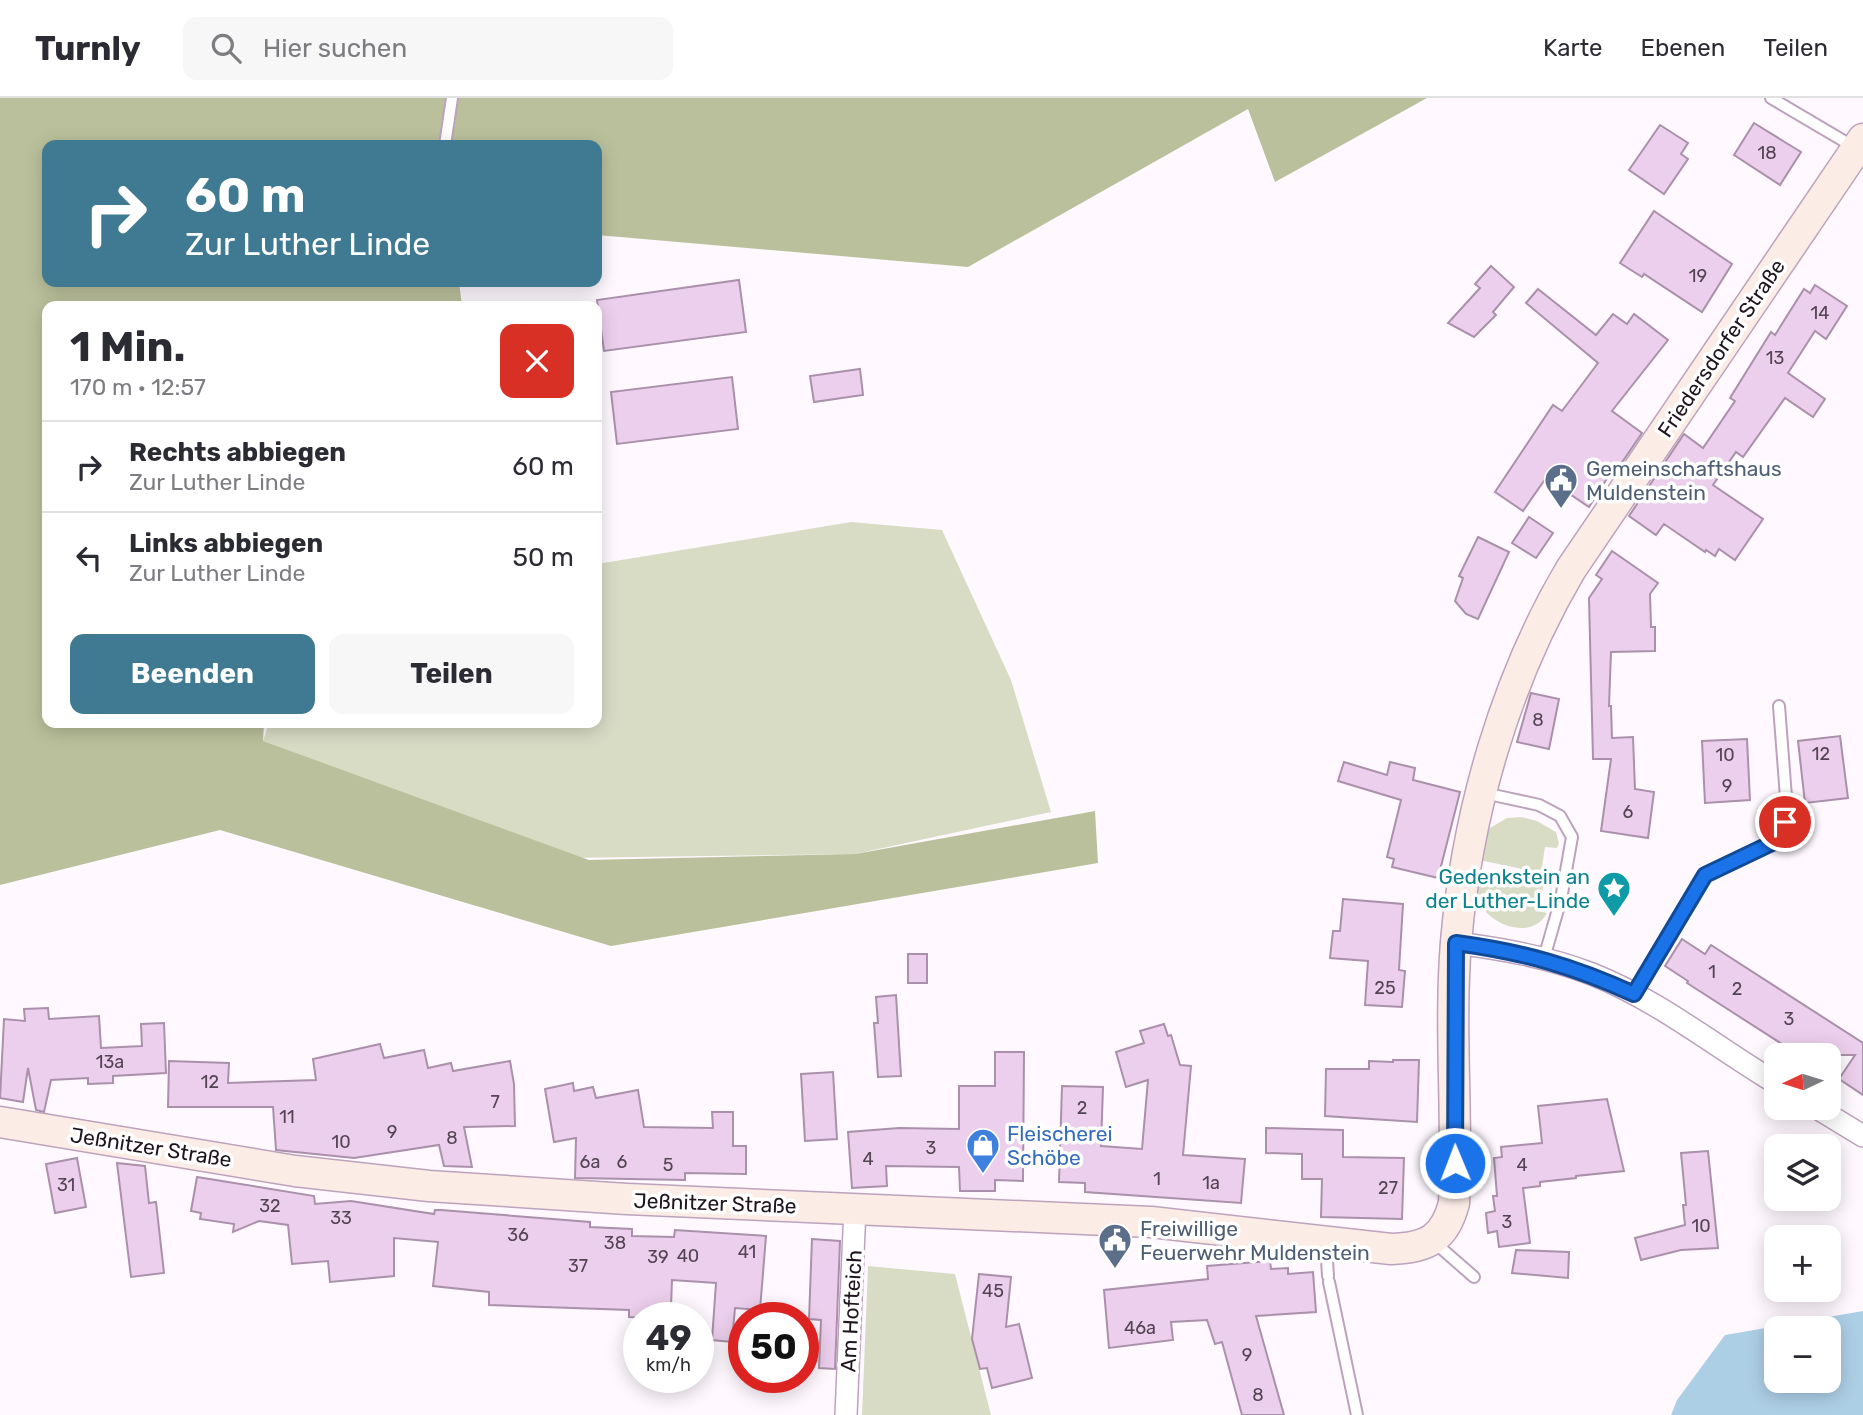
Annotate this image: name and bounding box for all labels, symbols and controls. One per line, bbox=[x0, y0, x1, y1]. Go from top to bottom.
search box bbox=[183, 17, 673, 80]
text: Turnly bbox=[35, 29, 141, 68]
icon: search bbox=[207, 29, 245, 67]
text: Hier suchen bbox=[263, 33, 407, 64]
text: Karte bbox=[1543, 34, 1603, 62]
text: Ebenen bbox=[1641, 34, 1725, 62]
text: Teilen bbox=[1763, 34, 1828, 62]
house number: 18 bbox=[1757, 142, 1777, 164]
text: 60 m bbox=[185, 166, 306, 224]
icon: right bbox=[70, 168, 161, 259]
text: Zur Luther Linde bbox=[185, 225, 430, 263]
street label: Friedersdorfer Straße bbox=[1652, 254, 1790, 442]
house number: 19 bbox=[1689, 265, 1707, 287]
house number: 14 bbox=[1811, 302, 1829, 324]
text: 1 Min. bbox=[70, 322, 186, 372]
button: close bbox=[500, 324, 574, 398]
house number: 13 bbox=[1766, 347, 1784, 369]
text: 170 m · 12:57 bbox=[70, 373, 206, 401]
text: Rechts abbiegen bbox=[129, 437, 346, 468]
icon: right bbox=[70, 448, 108, 486]
text: 60 m bbox=[512, 451, 574, 482]
place label: Gemeinschaftshaus Muldenstein bbox=[1586, 456, 1782, 505]
public building icon: Gemeinschaftshaus Muldenstein bbox=[1542, 461, 1580, 510]
text: Zur Luther Linde bbox=[129, 468, 305, 496]
text: Links abbiegen bbox=[129, 528, 323, 559]
icon: left bbox=[70, 539, 108, 577]
text: 50 m bbox=[513, 542, 574, 573]
text: Zur Luther Linde bbox=[129, 559, 305, 587]
button: Beenden bbox=[70, 634, 315, 714]
button: Teilen bbox=[329, 634, 574, 714]
house number: 8 bbox=[1532, 709, 1544, 731]
house number: 12 bbox=[1812, 743, 1830, 765]
house number: 10 bbox=[1715, 744, 1735, 766]
house number: 9 bbox=[1722, 775, 1732, 797]
pin bbox=[1755, 792, 1815, 852]
house number: 6 bbox=[1623, 801, 1634, 823]
icon: arrive bbox=[1766, 803, 1804, 841]
place label: Gedenkstein an der Luther-Linde bbox=[1425, 864, 1590, 913]
place icon: Gedenkstein an der Luther-Linde bbox=[1595, 869, 1633, 918]
house number: 1 bbox=[1708, 961, 1716, 983]
house number: 25 bbox=[1374, 977, 1396, 999]
house number: 2 bbox=[1732, 978, 1742, 1000]
house number: 3 bbox=[1784, 1008, 1794, 1030]
north arrow bbox=[1764, 1043, 1841, 1120]
map controls bbox=[1764, 1043, 1841, 1393]
house number: 13a bbox=[96, 1051, 124, 1073]
house number: 12 bbox=[201, 1071, 219, 1093]
house number: 7 bbox=[490, 1091, 500, 1113]
house number: 2 bbox=[1077, 1097, 1087, 1119]
house number: 11 bbox=[279, 1106, 295, 1128]
house number: 9 bbox=[387, 1121, 397, 1143]
place label: Fleischerei Schöbe bbox=[1007, 1121, 1113, 1170]
street label: Jeßnitzer Straße bbox=[68, 1122, 234, 1172]
shop icon: Fleischerei Schöbe bbox=[964, 1126, 1002, 1175]
position arrow bbox=[1418, 1126, 1492, 1200]
house number: 8 bbox=[446, 1127, 458, 1149]
house number: 10 bbox=[331, 1131, 351, 1153]
button: layers bbox=[1764, 1134, 1841, 1211]
house number: 3 bbox=[926, 1137, 936, 1159]
house number: 4 bbox=[862, 1148, 874, 1170]
house number: 6a bbox=[580, 1151, 600, 1173]
house number: 6 bbox=[617, 1151, 628, 1173]
house number: 5 bbox=[663, 1154, 673, 1176]
house number: 4 bbox=[1516, 1154, 1528, 1176]
house number: 1 bbox=[1153, 1168, 1161, 1190]
house number: 1a bbox=[1202, 1172, 1220, 1194]
house number: 31 bbox=[57, 1174, 75, 1196]
house number: 27 bbox=[1378, 1177, 1398, 1199]
street label: Jeßnitzer Straße bbox=[633, 1188, 797, 1218]
house number: 32 bbox=[259, 1195, 281, 1217]
house number: 33 bbox=[330, 1207, 352, 1229]
house number: 3 bbox=[1502, 1211, 1512, 1233]
house number: 10 bbox=[1691, 1215, 1711, 1237]
place label: Freiwillige Feuerwehr Muldenstein bbox=[1140, 1216, 1370, 1265]
public building icon: Freiwillige Feuerwehr Muldenstein bbox=[1096, 1221, 1134, 1270]
house number: 36 bbox=[507, 1224, 529, 1246]
button: + bbox=[1764, 1225, 1841, 1302]
house number: 38 bbox=[604, 1232, 626, 1254]
house number: 41 bbox=[738, 1241, 756, 1263]
house number: 40 bbox=[677, 1245, 699, 1267]
house number: 39 bbox=[647, 1246, 669, 1268]
street label: Am Hofteich bbox=[835, 1249, 867, 1373]
house number: 37 bbox=[568, 1255, 588, 1277]
house number: 45 bbox=[982, 1280, 1004, 1302]
speed limit sign: 50 bbox=[728, 1302, 819, 1393]
button: − bbox=[1764, 1316, 1841, 1393]
text: 49 bbox=[645, 1317, 692, 1359]
house number: 46a bbox=[1124, 1317, 1156, 1339]
house number: 9 bbox=[1242, 1344, 1252, 1366]
text: km/h bbox=[646, 1354, 691, 1376]
house number: 8 bbox=[1252, 1384, 1264, 1406]

